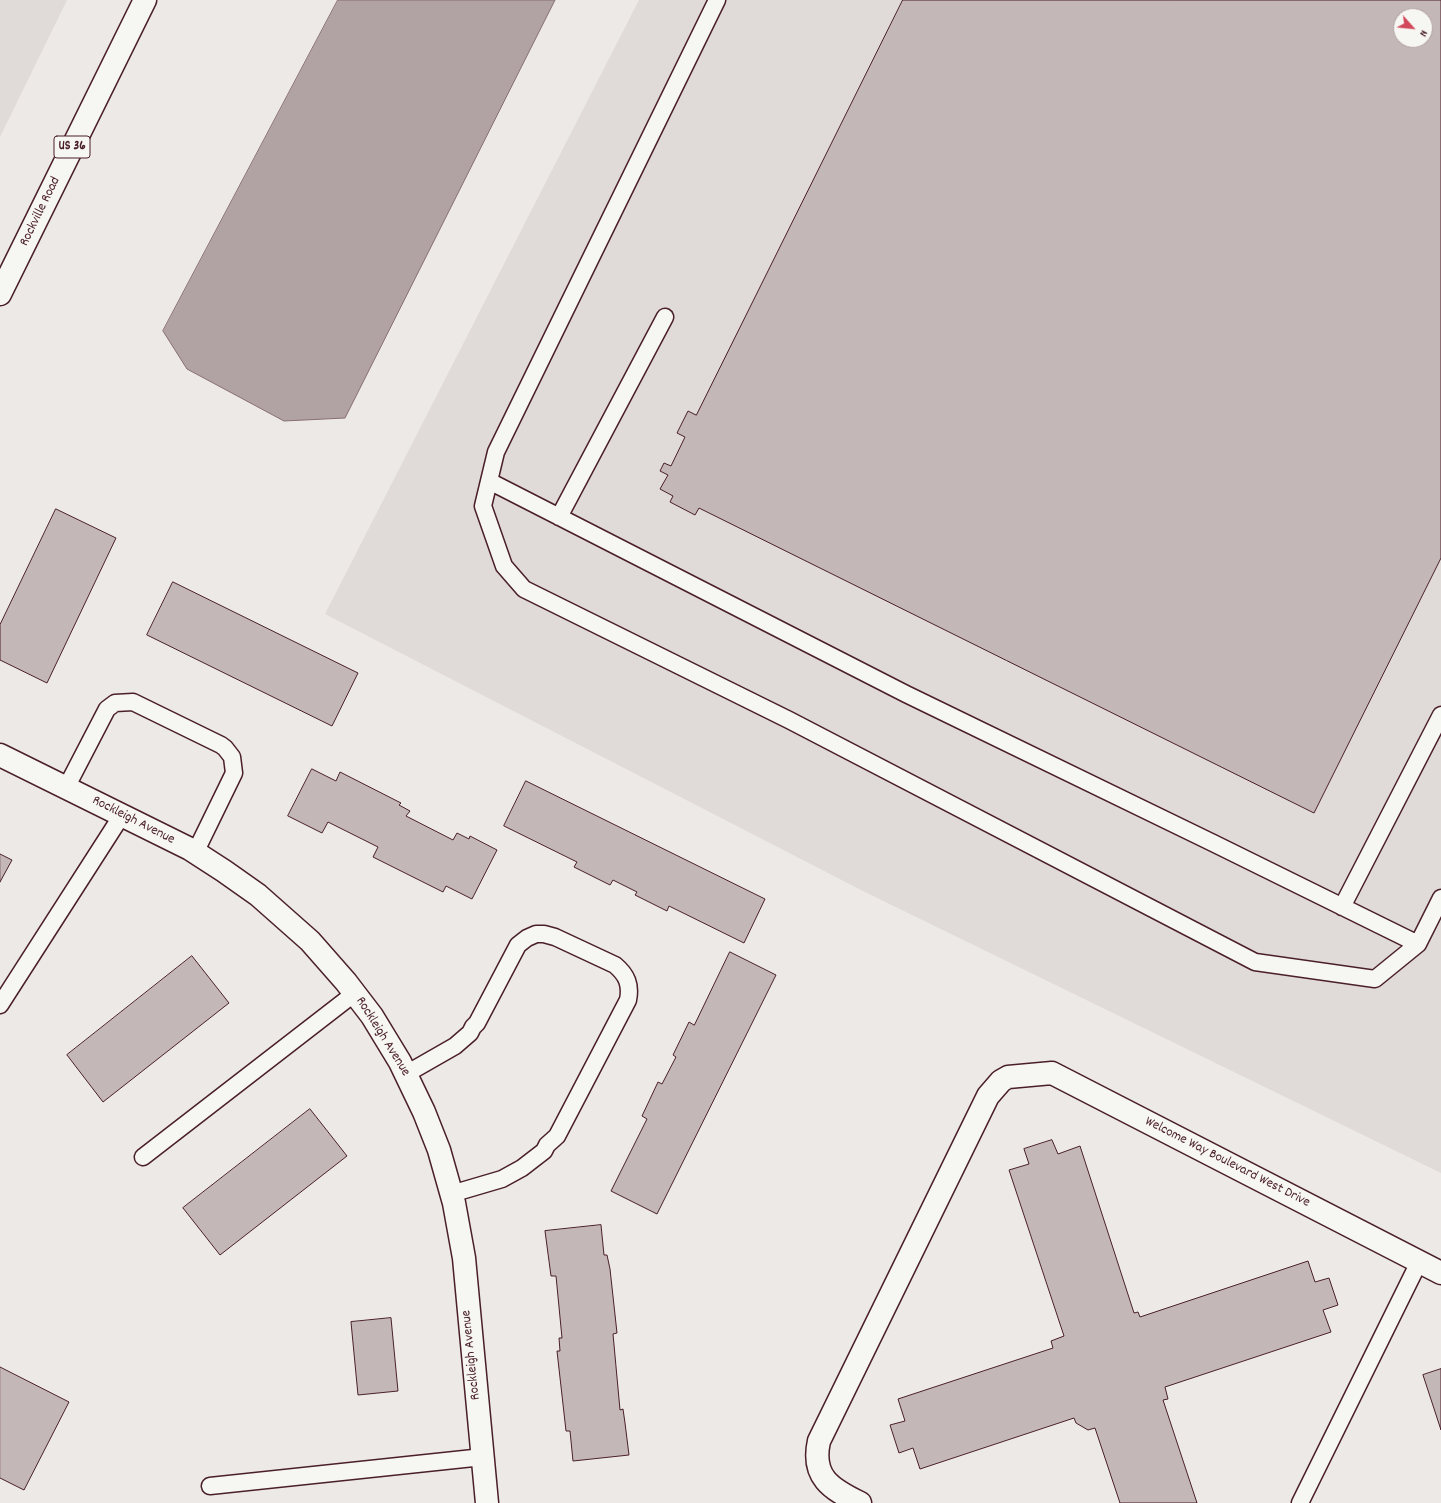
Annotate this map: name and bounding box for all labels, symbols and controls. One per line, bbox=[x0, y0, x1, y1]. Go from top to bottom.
north arrow bbox=[1393, 8, 1433, 48]
text: N bbox=[1414, 27, 1431, 39]
road number: US 36 bbox=[54, 136, 90, 158]
street label: Rockville Road bbox=[17, 175, 65, 249]
street label: Rockleigh Avenue bbox=[89, 793, 177, 849]
street label: Rockleigh Avenue bbox=[351, 994, 413, 1080]
street label: Welcome Way Boulevard West Drive bbox=[1142, 1114, 1312, 1212]
street label: Rockleigh Avenue bbox=[459, 1309, 485, 1401]

